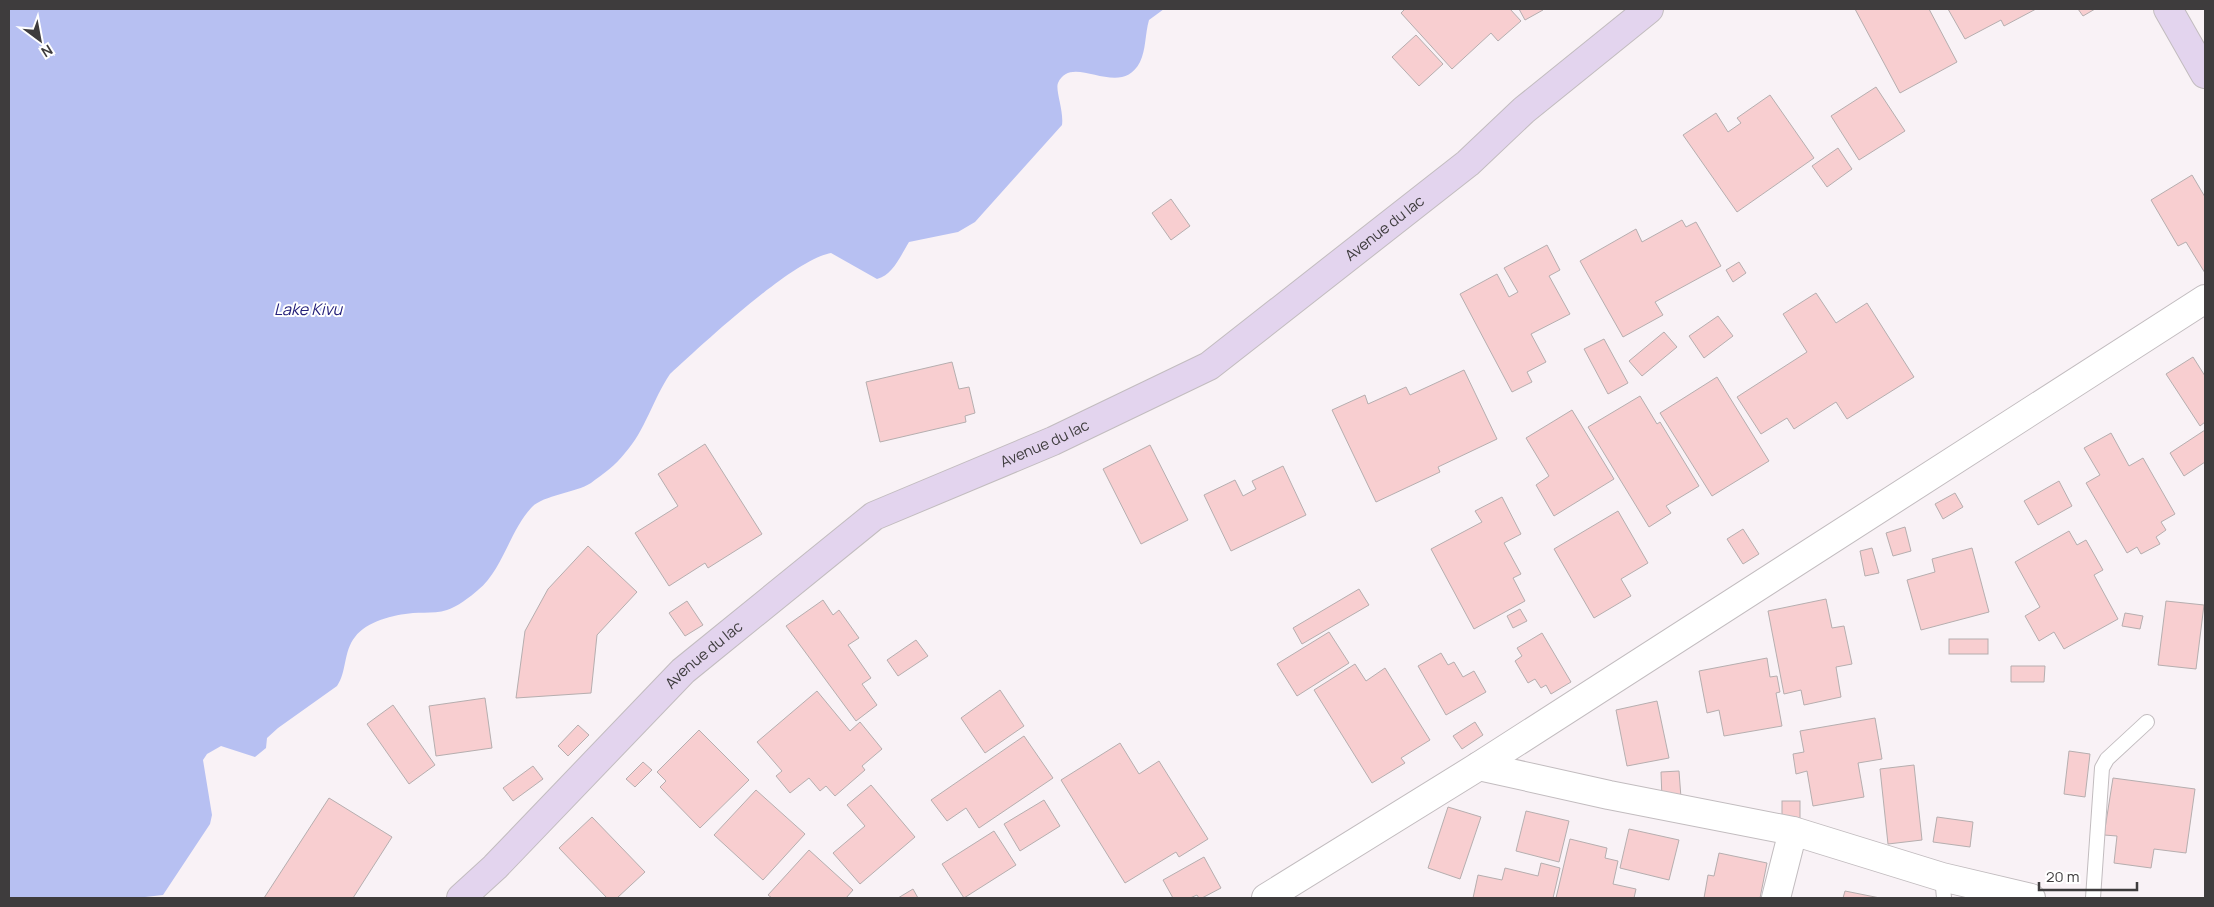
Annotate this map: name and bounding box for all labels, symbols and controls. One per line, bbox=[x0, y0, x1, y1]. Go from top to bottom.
north arrow bbox=[15, 15, 65, 65]
text: N bbox=[38, 41, 56, 62]
street label: Avenue du lac bbox=[1340, 190, 1428, 266]
water label: Lake Kivu bbox=[274, 298, 344, 320]
street label: Avenue du lac bbox=[997, 414, 1093, 472]
street label: Avenue du lac bbox=[660, 616, 747, 693]
scale bar bbox=[2039, 860, 2136, 892]
text: 20 m bbox=[2046, 866, 2079, 887]

